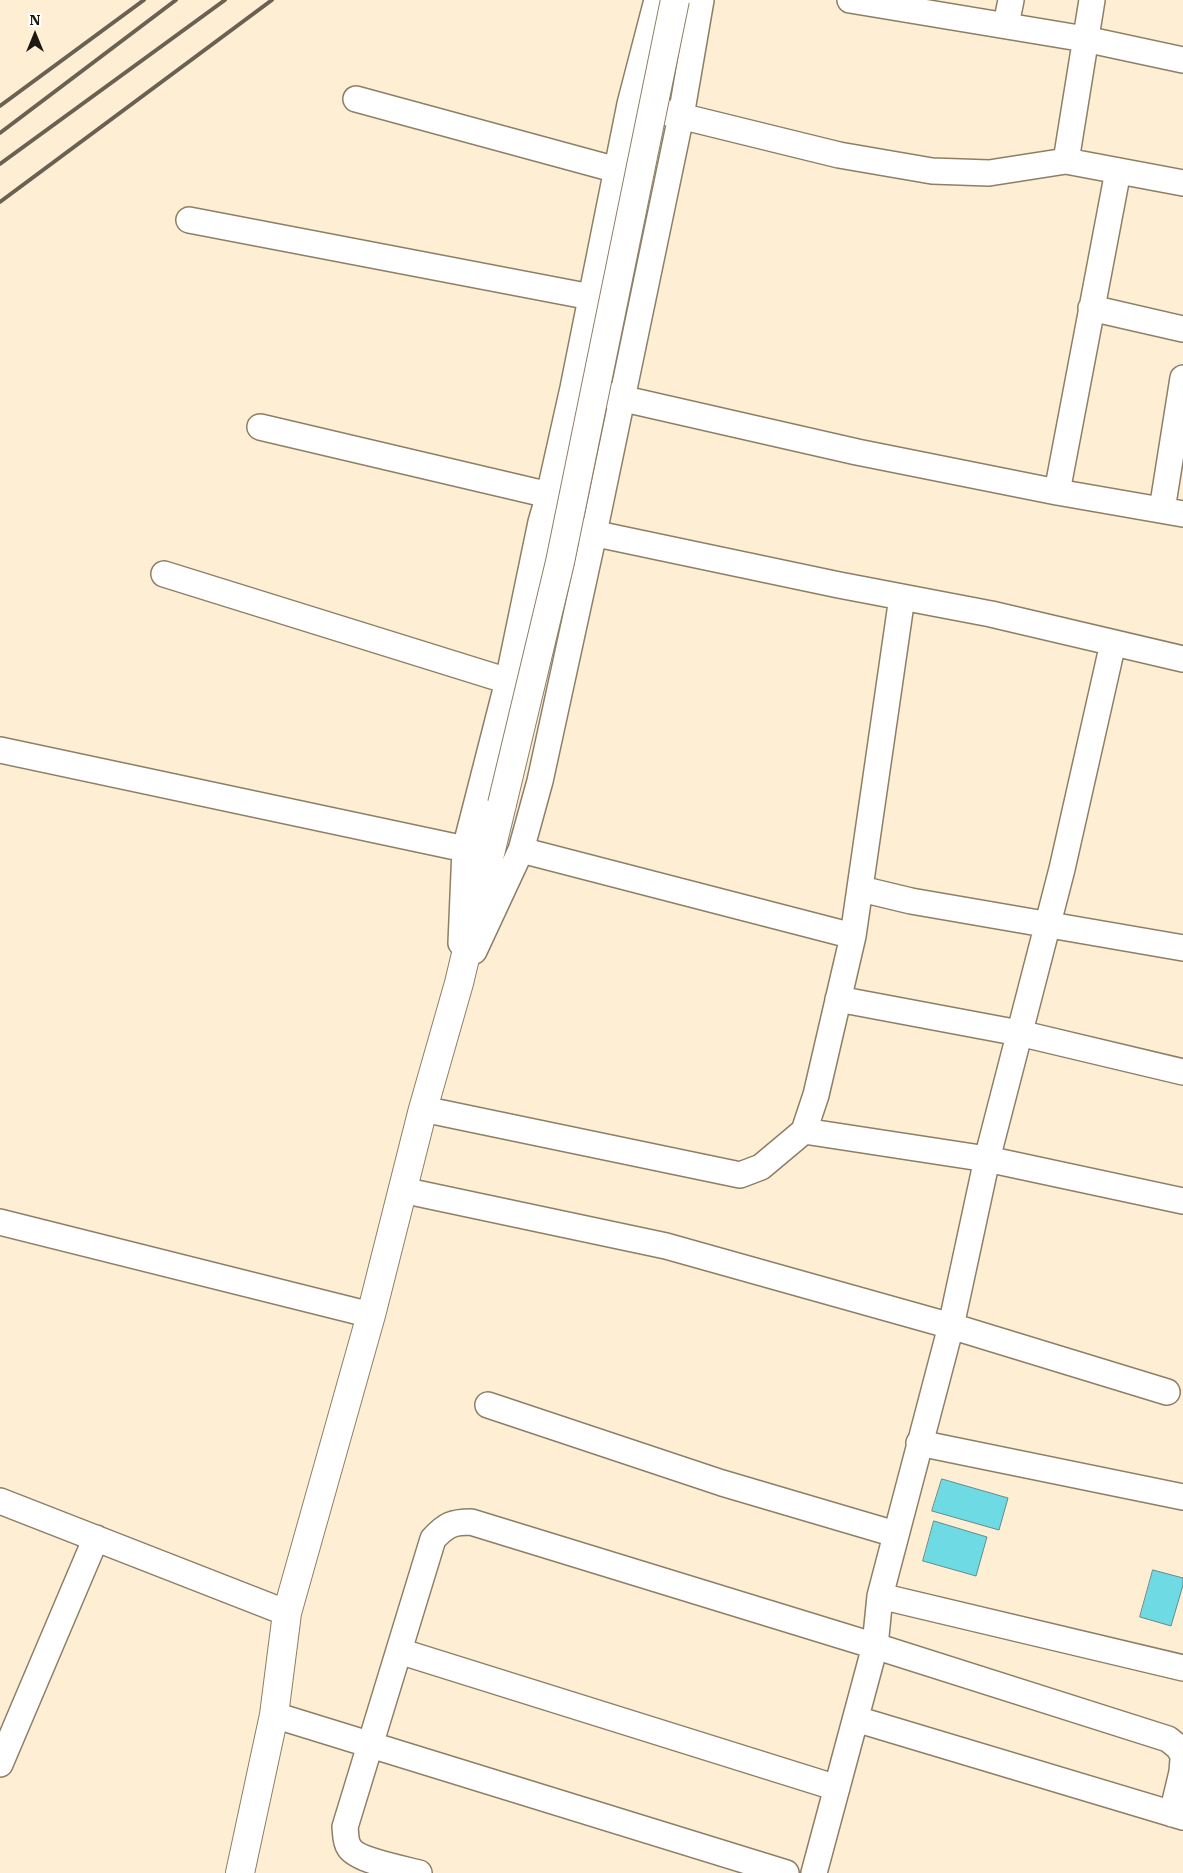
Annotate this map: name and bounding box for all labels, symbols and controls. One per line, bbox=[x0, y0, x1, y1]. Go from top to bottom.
north arrow bbox=[10, 10, 60, 60]
text: N bbox=[29, 11, 41, 29]

